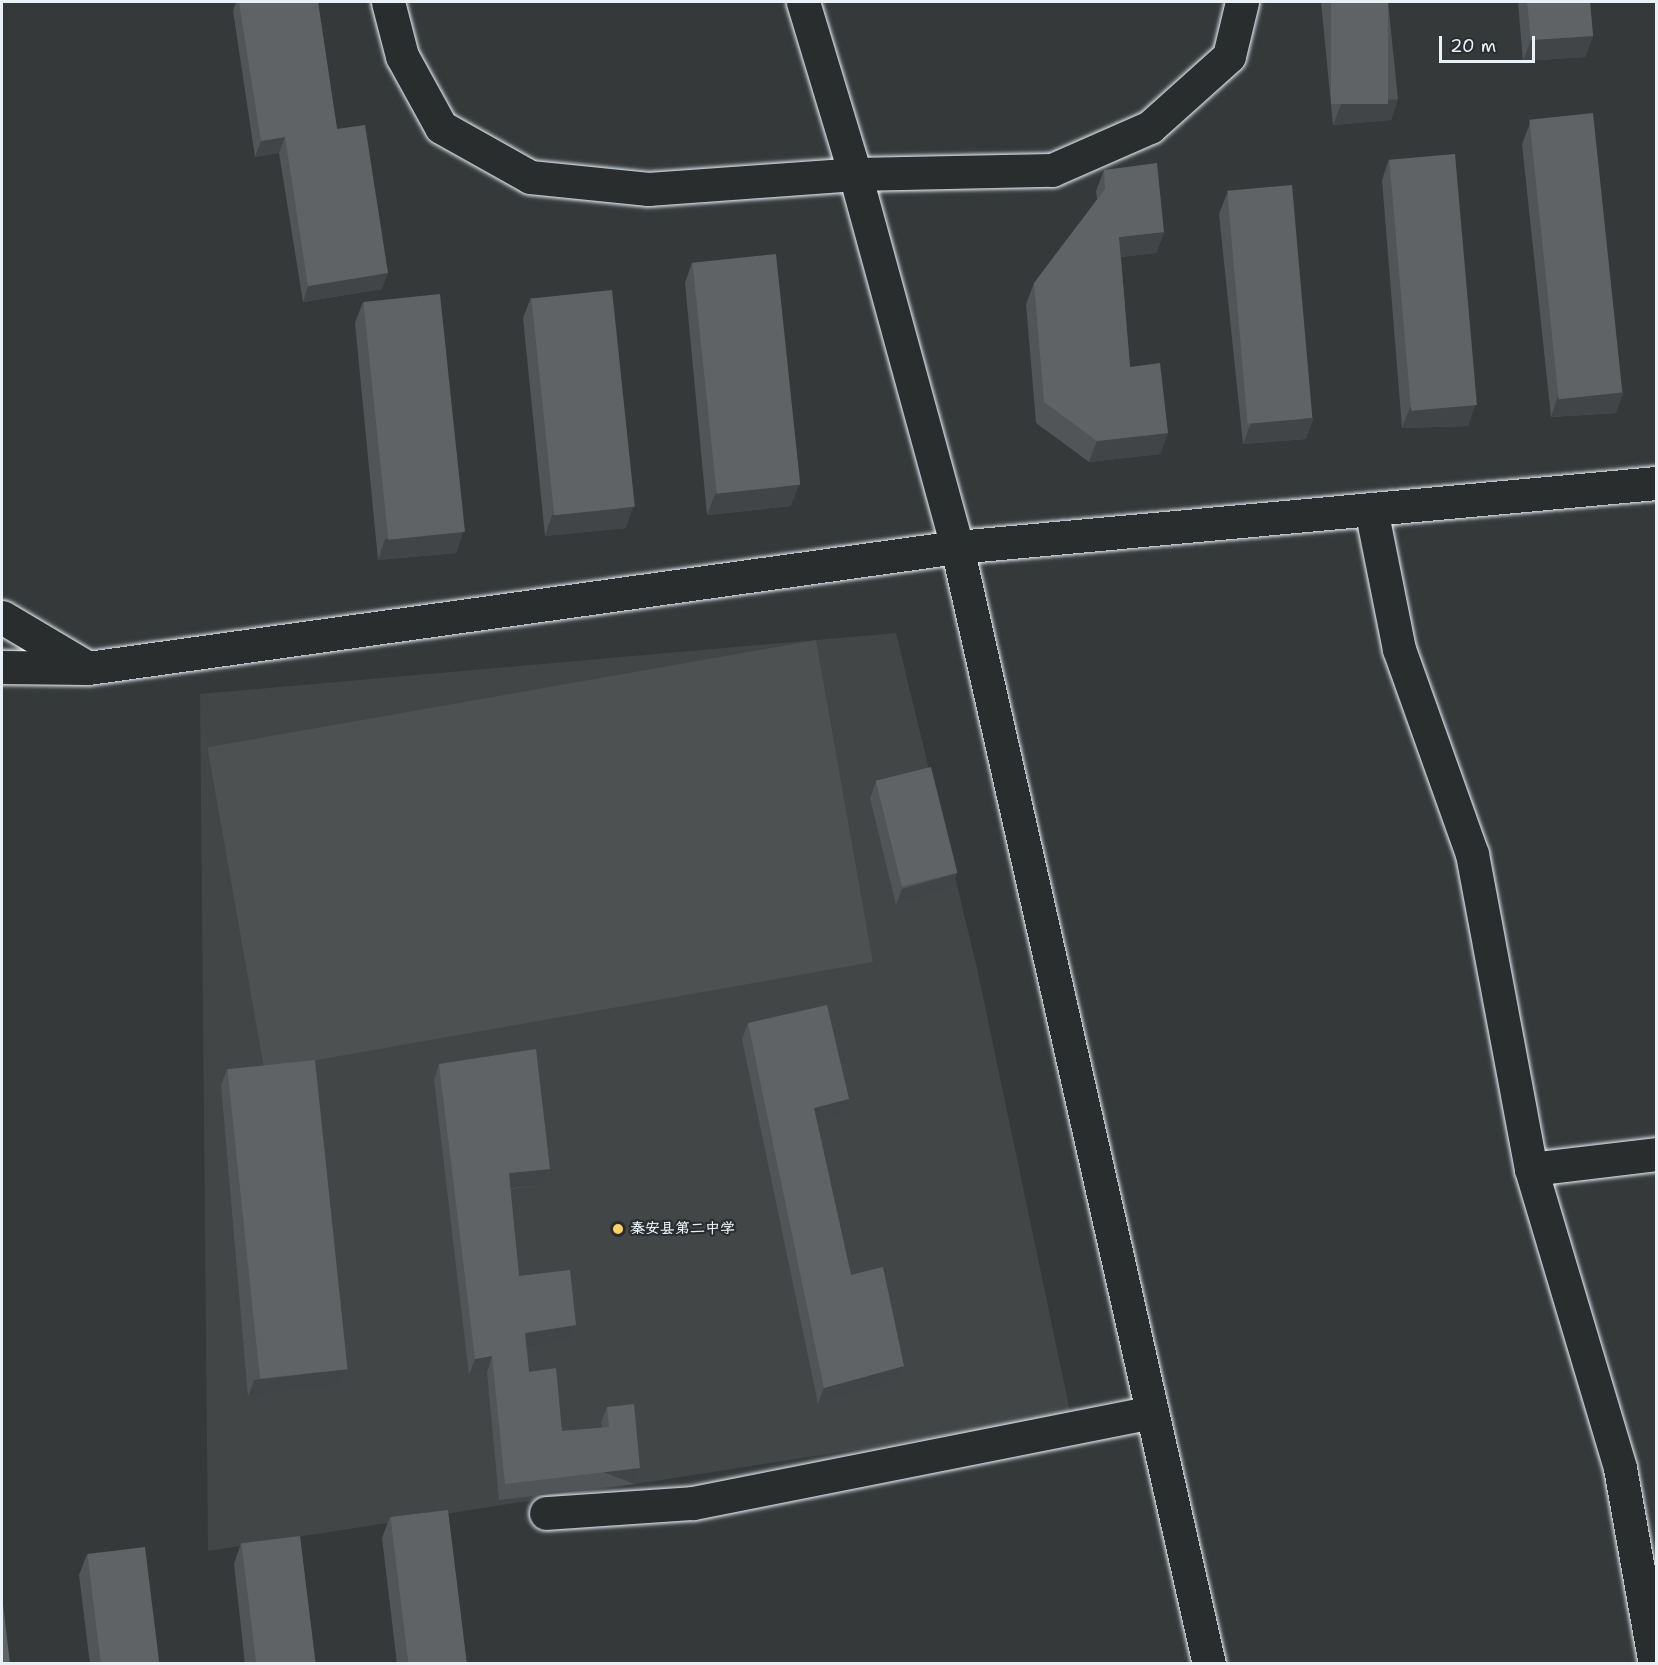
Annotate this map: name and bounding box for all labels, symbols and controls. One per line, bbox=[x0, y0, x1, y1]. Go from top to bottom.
scale bar bbox=[1442, 24, 1538, 62]
text: 20 m bbox=[1450, 34, 1496, 58]
place label: 秦安县第二中学 bbox=[630, 1220, 735, 1238]
marker: 秦安县第二中学 bbox=[611, 1222, 625, 1236]

